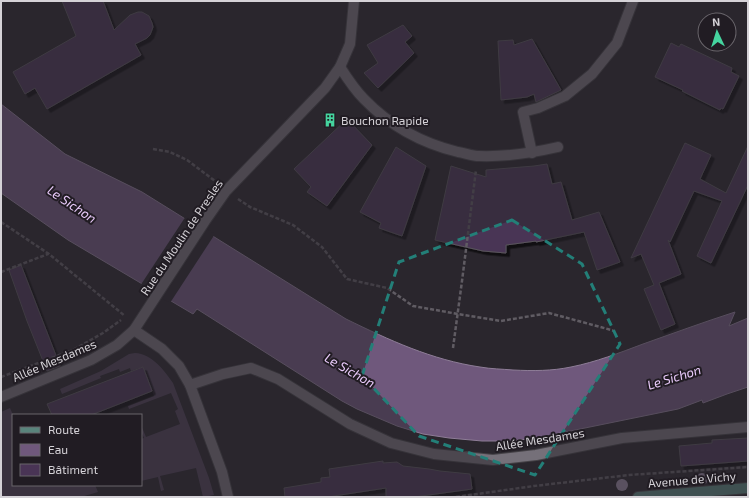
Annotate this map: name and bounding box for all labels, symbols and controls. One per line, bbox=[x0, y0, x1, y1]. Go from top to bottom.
north arrow bbox=[697, 12, 737, 52]
text: N bbox=[712, 15, 721, 28]
building icon: Bouchon Rapide bbox=[322, 112, 338, 128]
place label: Bouchon Rapide bbox=[341, 113, 429, 127]
street label: Rue du Moulin de Presles bbox=[137, 176, 225, 298]
water label: Le Sichon bbox=[45, 182, 99, 226]
street label: Allée Mesdames bbox=[10, 336, 98, 384]
water label: Le Sichon bbox=[322, 349, 378, 391]
water label: Le Sichon bbox=[645, 361, 703, 393]
legend bbox=[12, 414, 142, 486]
text: Route bbox=[48, 422, 80, 436]
street label: Allée Mesdames bbox=[495, 425, 585, 453]
text: Eau bbox=[48, 442, 68, 456]
text: Bâtiment bbox=[48, 462, 99, 476]
street label: Avenue de Vichy bbox=[648, 468, 737, 490]

